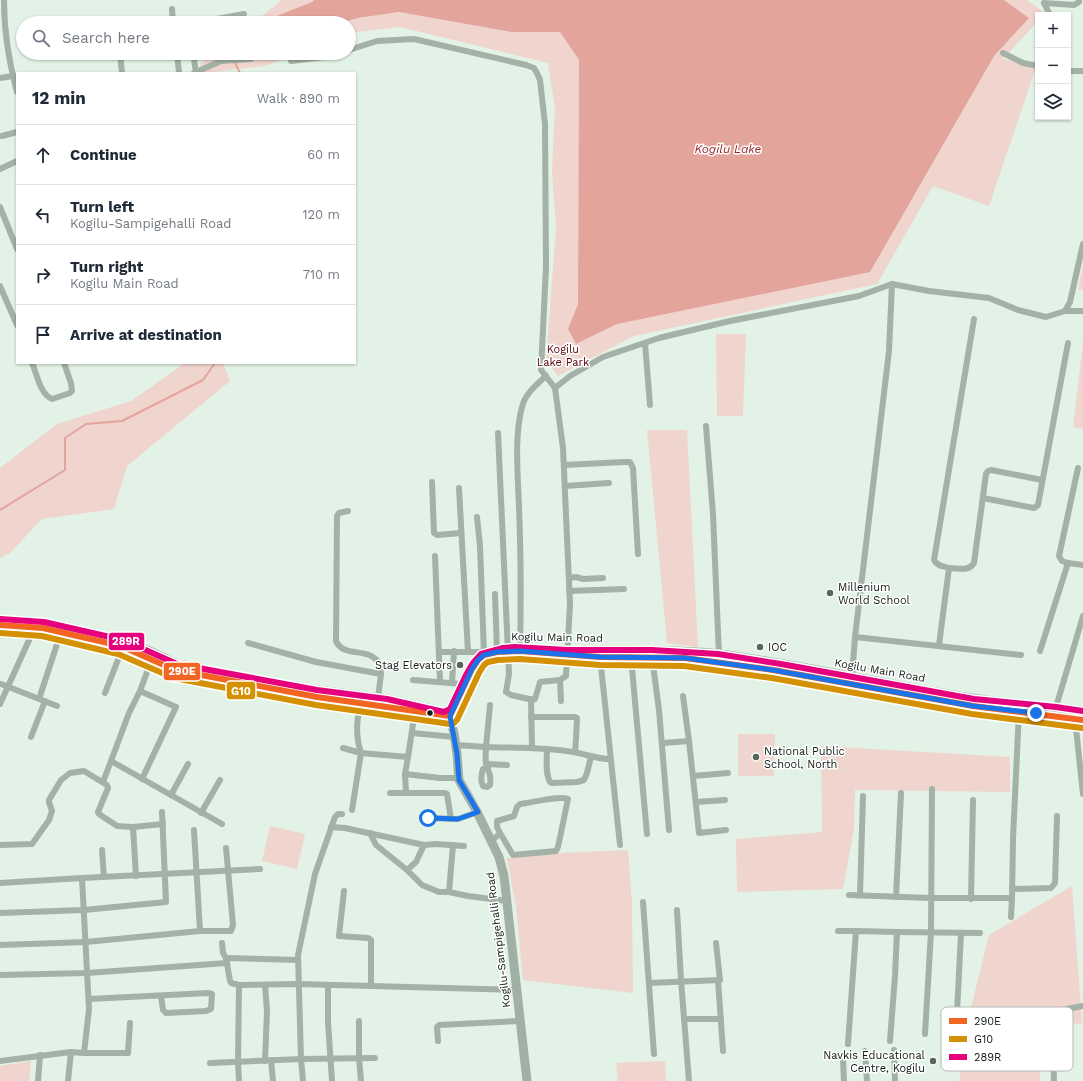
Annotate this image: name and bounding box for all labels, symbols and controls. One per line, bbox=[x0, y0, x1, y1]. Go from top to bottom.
map controls bbox=[1035, 12, 1071, 120]
button: + bbox=[1035, 12, 1071, 48]
search box bbox=[16, 16, 356, 60]
icon: search bbox=[30, 27, 52, 49]
text: Search here bbox=[62, 29, 150, 47]
button: − bbox=[1035, 48, 1071, 84]
button: layers bbox=[1035, 84, 1071, 120]
text: 12 min bbox=[32, 88, 86, 108]
text: Walk · 890 m bbox=[257, 91, 340, 106]
water label: Kogilu Lake bbox=[695, 142, 762, 156]
icon: ahead bbox=[32, 144, 54, 166]
text: Continue bbox=[70, 146, 137, 164]
text: 60 m bbox=[307, 147, 340, 162]
text: Turn left bbox=[70, 198, 134, 216]
icon: left bbox=[32, 204, 54, 226]
text: 120 m bbox=[302, 207, 340, 222]
text: Kogilu-Sampigehalli Road bbox=[70, 216, 231, 231]
text: Turn right bbox=[70, 258, 143, 276]
icon: right bbox=[32, 264, 54, 286]
text: 710 m bbox=[303, 267, 340, 282]
text: Kogilu Main Road bbox=[70, 276, 179, 291]
icon: arrive bbox=[32, 324, 54, 346]
text: Arrive at destination bbox=[70, 326, 222, 344]
park label: Kogilu Lake Park bbox=[537, 343, 589, 369]
place label: Millenium World School bbox=[838, 581, 911, 607]
marker: Millenium World School bbox=[825, 588, 835, 598]
street label: Kogilu Main Road bbox=[511, 630, 603, 645]
line badge: 289R bbox=[108, 632, 145, 651]
text: 289R bbox=[112, 635, 140, 648]
place label: IOC bbox=[768, 641, 787, 654]
marker: IOC bbox=[755, 642, 765, 652]
street label: Kogilu Main Road bbox=[834, 656, 926, 685]
place label: Stag Elevators bbox=[375, 659, 452, 672]
marker: Stag Elevators bbox=[455, 660, 465, 670]
line badge: 290E bbox=[163, 662, 201, 681]
text: 290E bbox=[168, 665, 196, 678]
line badge: G10 bbox=[226, 681, 256, 700]
text: G10 bbox=[231, 685, 251, 698]
route end bbox=[1027, 704, 1045, 722]
unlabelled marker bbox=[425, 708, 435, 718]
place label: National Public School, North bbox=[764, 745, 845, 771]
marker: National Public School, North bbox=[751, 752, 761, 762]
route start bbox=[419, 809, 437, 827]
street label: Kogilu-Sampigehalli Road bbox=[484, 871, 513, 1009]
legend bbox=[941, 1007, 1073, 1071]
text: 290E bbox=[974, 1015, 1001, 1028]
text: G10 bbox=[974, 1033, 993, 1046]
place label: Navkis Educational Centre, Kogilu bbox=[823, 1049, 926, 1075]
text: 289R bbox=[974, 1051, 1001, 1064]
marker: Navkis Educational Centre, Kogilu bbox=[928, 1056, 938, 1066]

